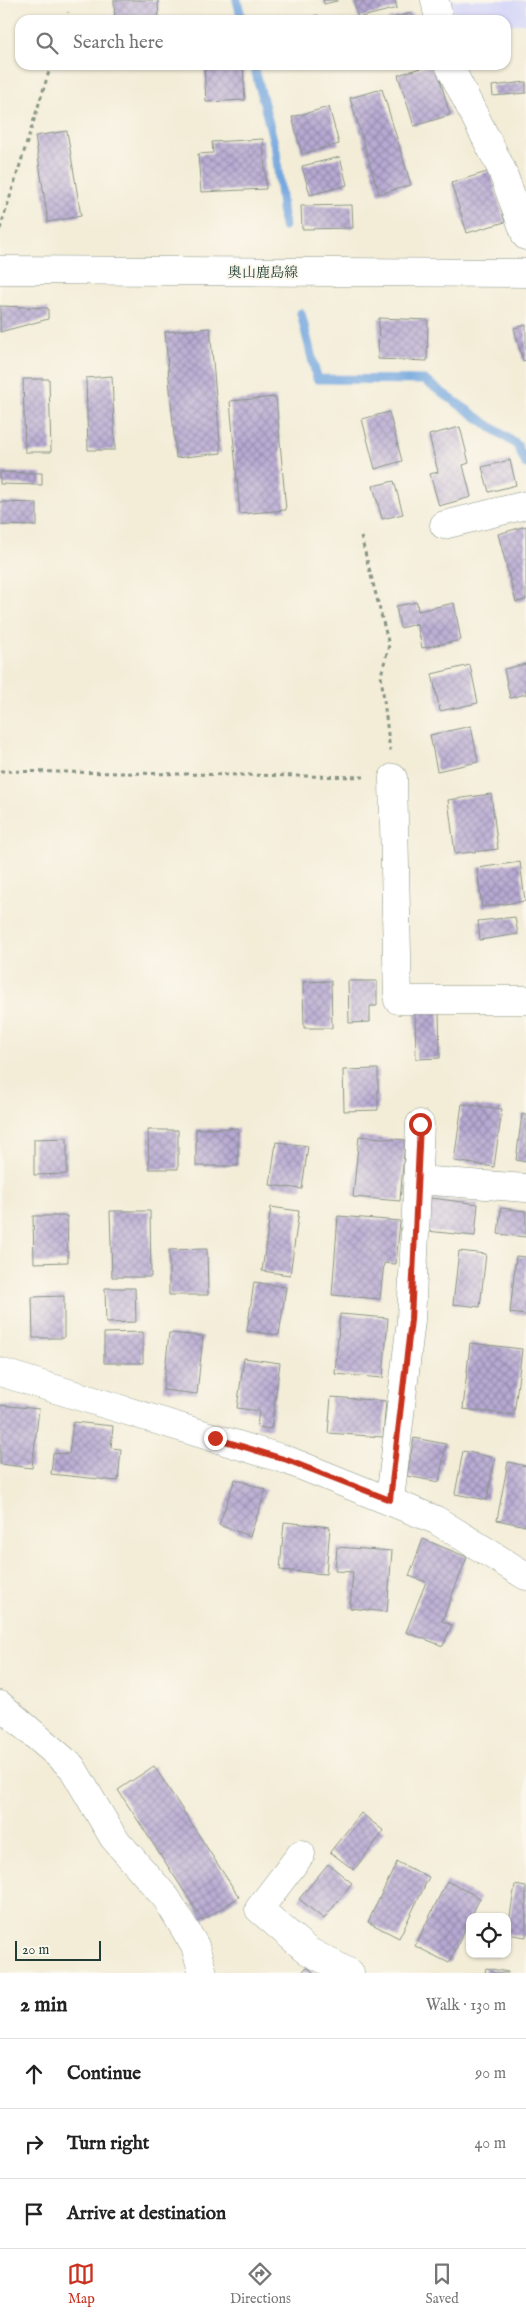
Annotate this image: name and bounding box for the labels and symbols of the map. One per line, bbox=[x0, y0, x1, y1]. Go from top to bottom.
street label: 奥山鹿島線 bbox=[228, 264, 298, 282]
route start bbox=[409, 1113, 432, 1136]
route end bbox=[204, 1427, 227, 1450]
scale bar bbox=[15, 1938, 101, 1961]

